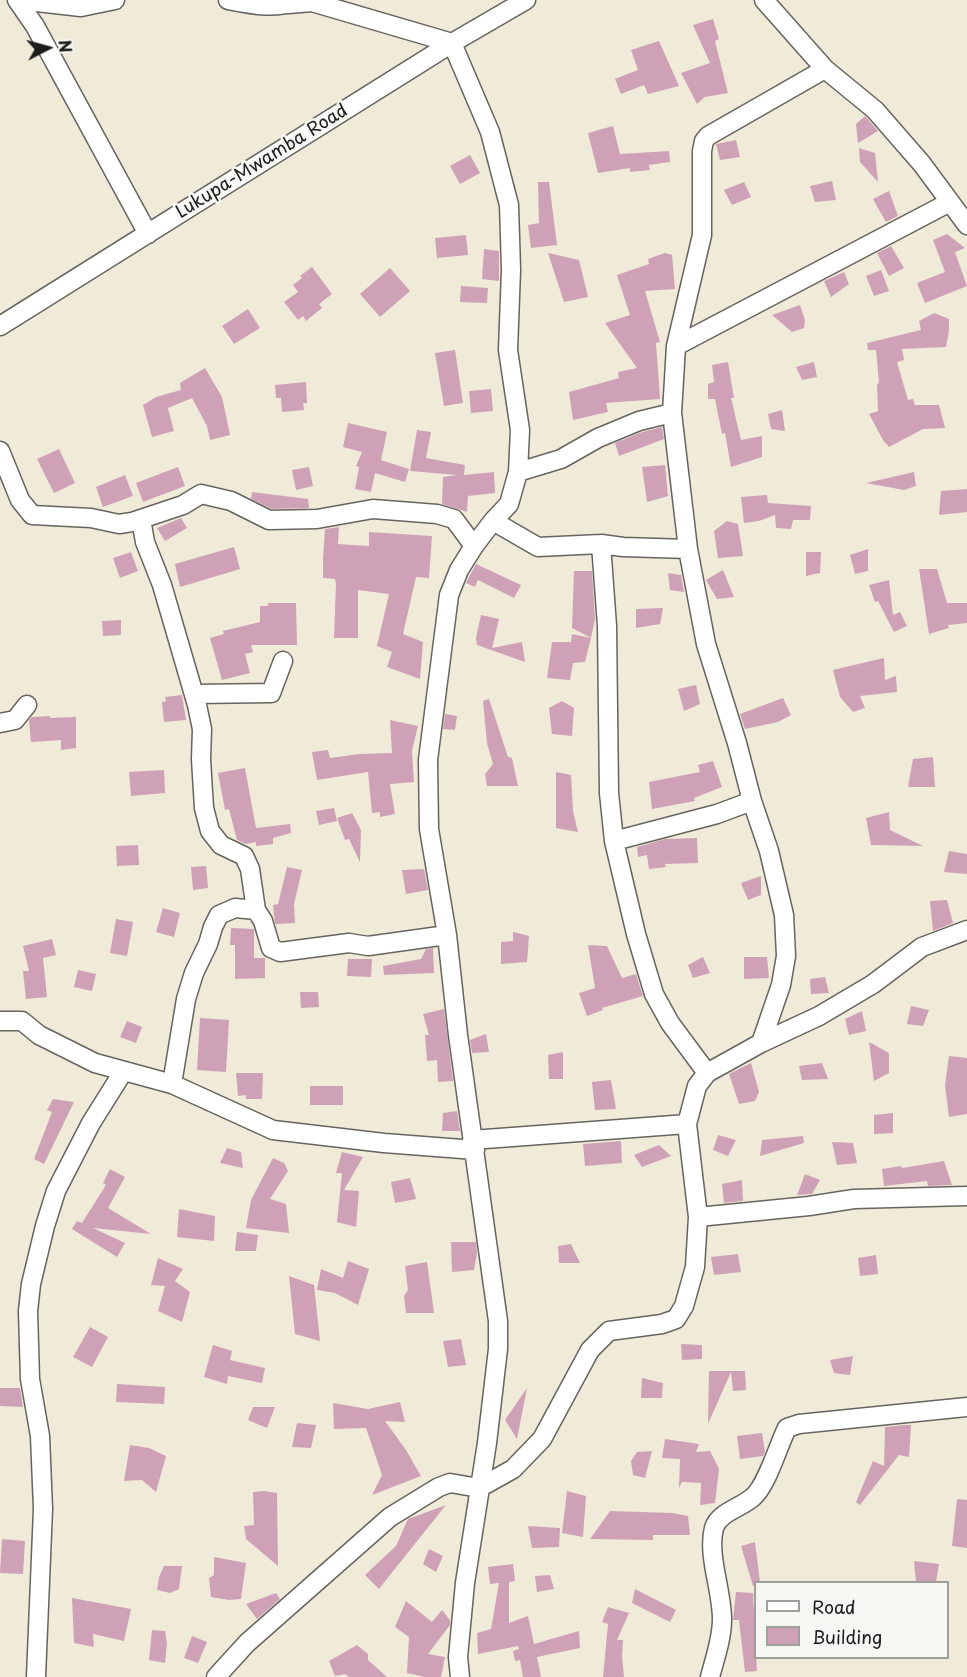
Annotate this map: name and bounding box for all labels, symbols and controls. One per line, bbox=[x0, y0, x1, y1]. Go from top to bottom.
north arrow bbox=[18, 18, 78, 78]
text: N bbox=[53, 39, 78, 54]
street label: Lukupa-Mwamba Road bbox=[172, 100, 352, 224]
legend bbox=[754, 1581, 949, 1659]
text: Road bbox=[812, 1593, 856, 1620]
text: Building bbox=[812, 1623, 882, 1650]

